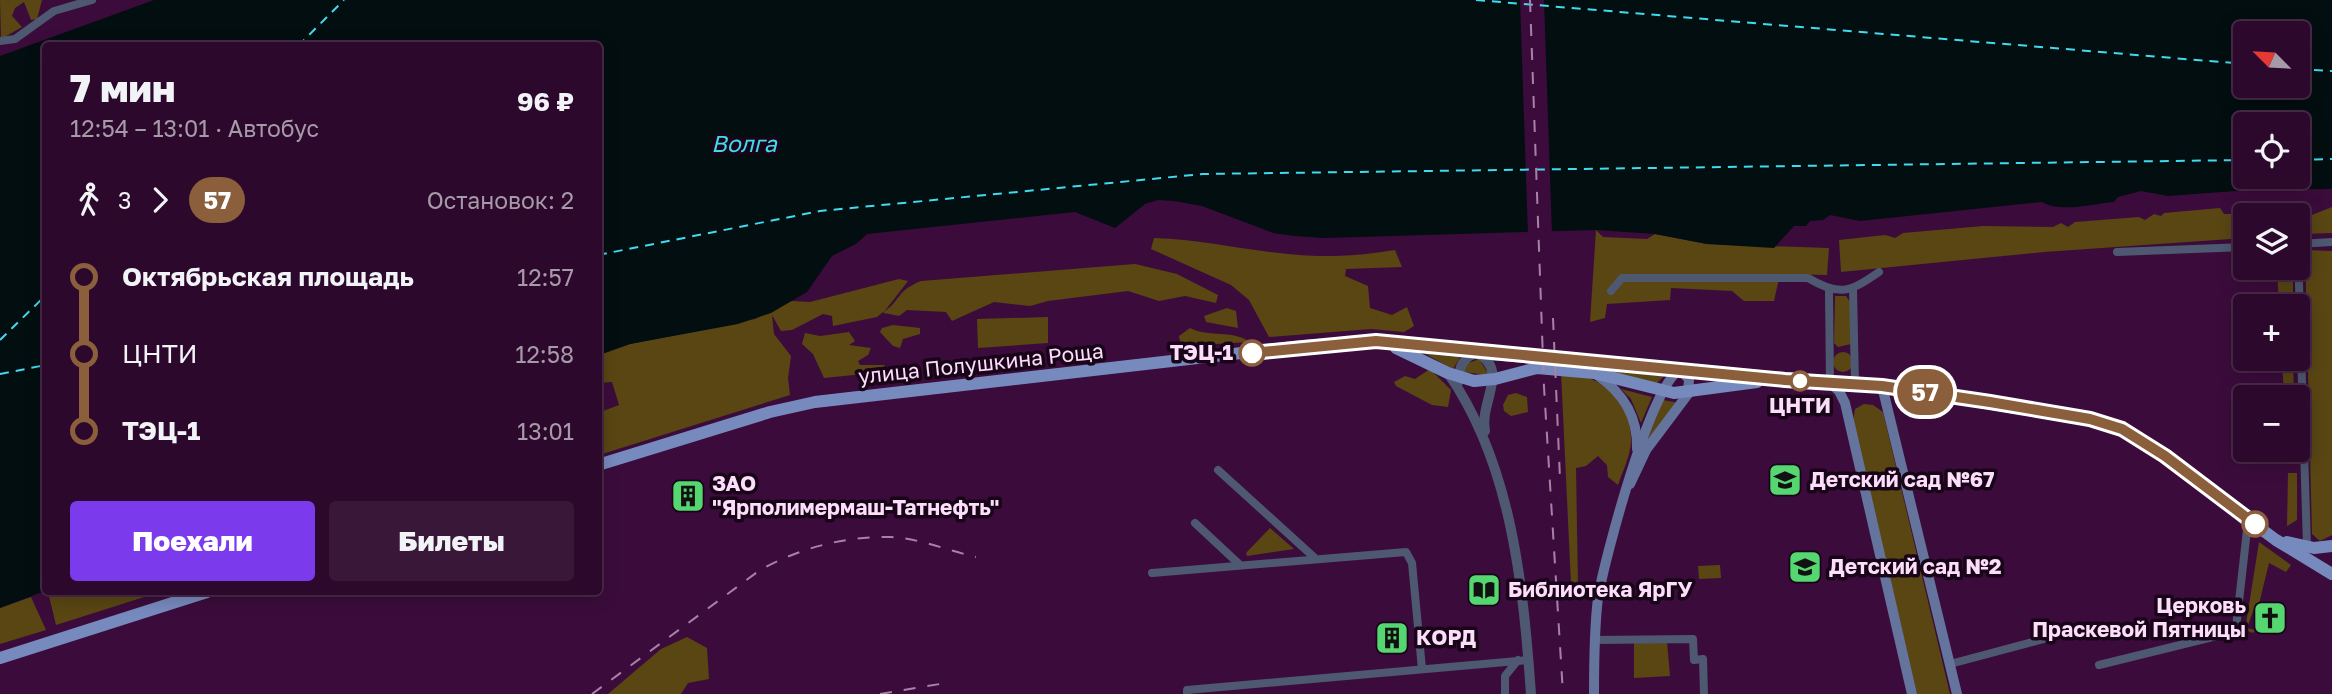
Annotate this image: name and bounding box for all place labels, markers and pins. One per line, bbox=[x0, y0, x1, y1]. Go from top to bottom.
place label: ТЭЦ-1 bbox=[1170, 339, 1233, 365]
marker: ТЭЦ-1 bbox=[1239, 340, 1265, 366]
marker: ЦНТИ bbox=[1790, 371, 1810, 391]
place label: ЦНТИ bbox=[1769, 392, 1831, 418]
school or university icon: Детский сад №67 bbox=[1766, 461, 1804, 499]
place label: Детский сад №67 bbox=[1810, 466, 1995, 492]
place label: ЗАО "Ярполимермаш-Татнефть" bbox=[712, 470, 999, 520]
building icon: ЗАО "Ярполимермаш-Татнефть" bbox=[669, 477, 707, 515]
unlabelled marker bbox=[2242, 511, 2268, 537]
school or university icon: Детский сад №2 bbox=[1786, 548, 1824, 586]
place label: Детский сад №2 bbox=[1829, 553, 2002, 579]
library icon: Библиотека ЯрГУ bbox=[1465, 571, 1503, 609]
place label: Библиотека ЯрГУ bbox=[1508, 576, 1693, 602]
place label: Церковь Праскевой Пятницы bbox=[2032, 592, 2246, 642]
church icon: Церковь Праскевой Пятницы bbox=[2251, 599, 2289, 637]
building icon: КОРД bbox=[1373, 619, 1411, 657]
place label: КОРД bbox=[1416, 624, 1476, 650]

